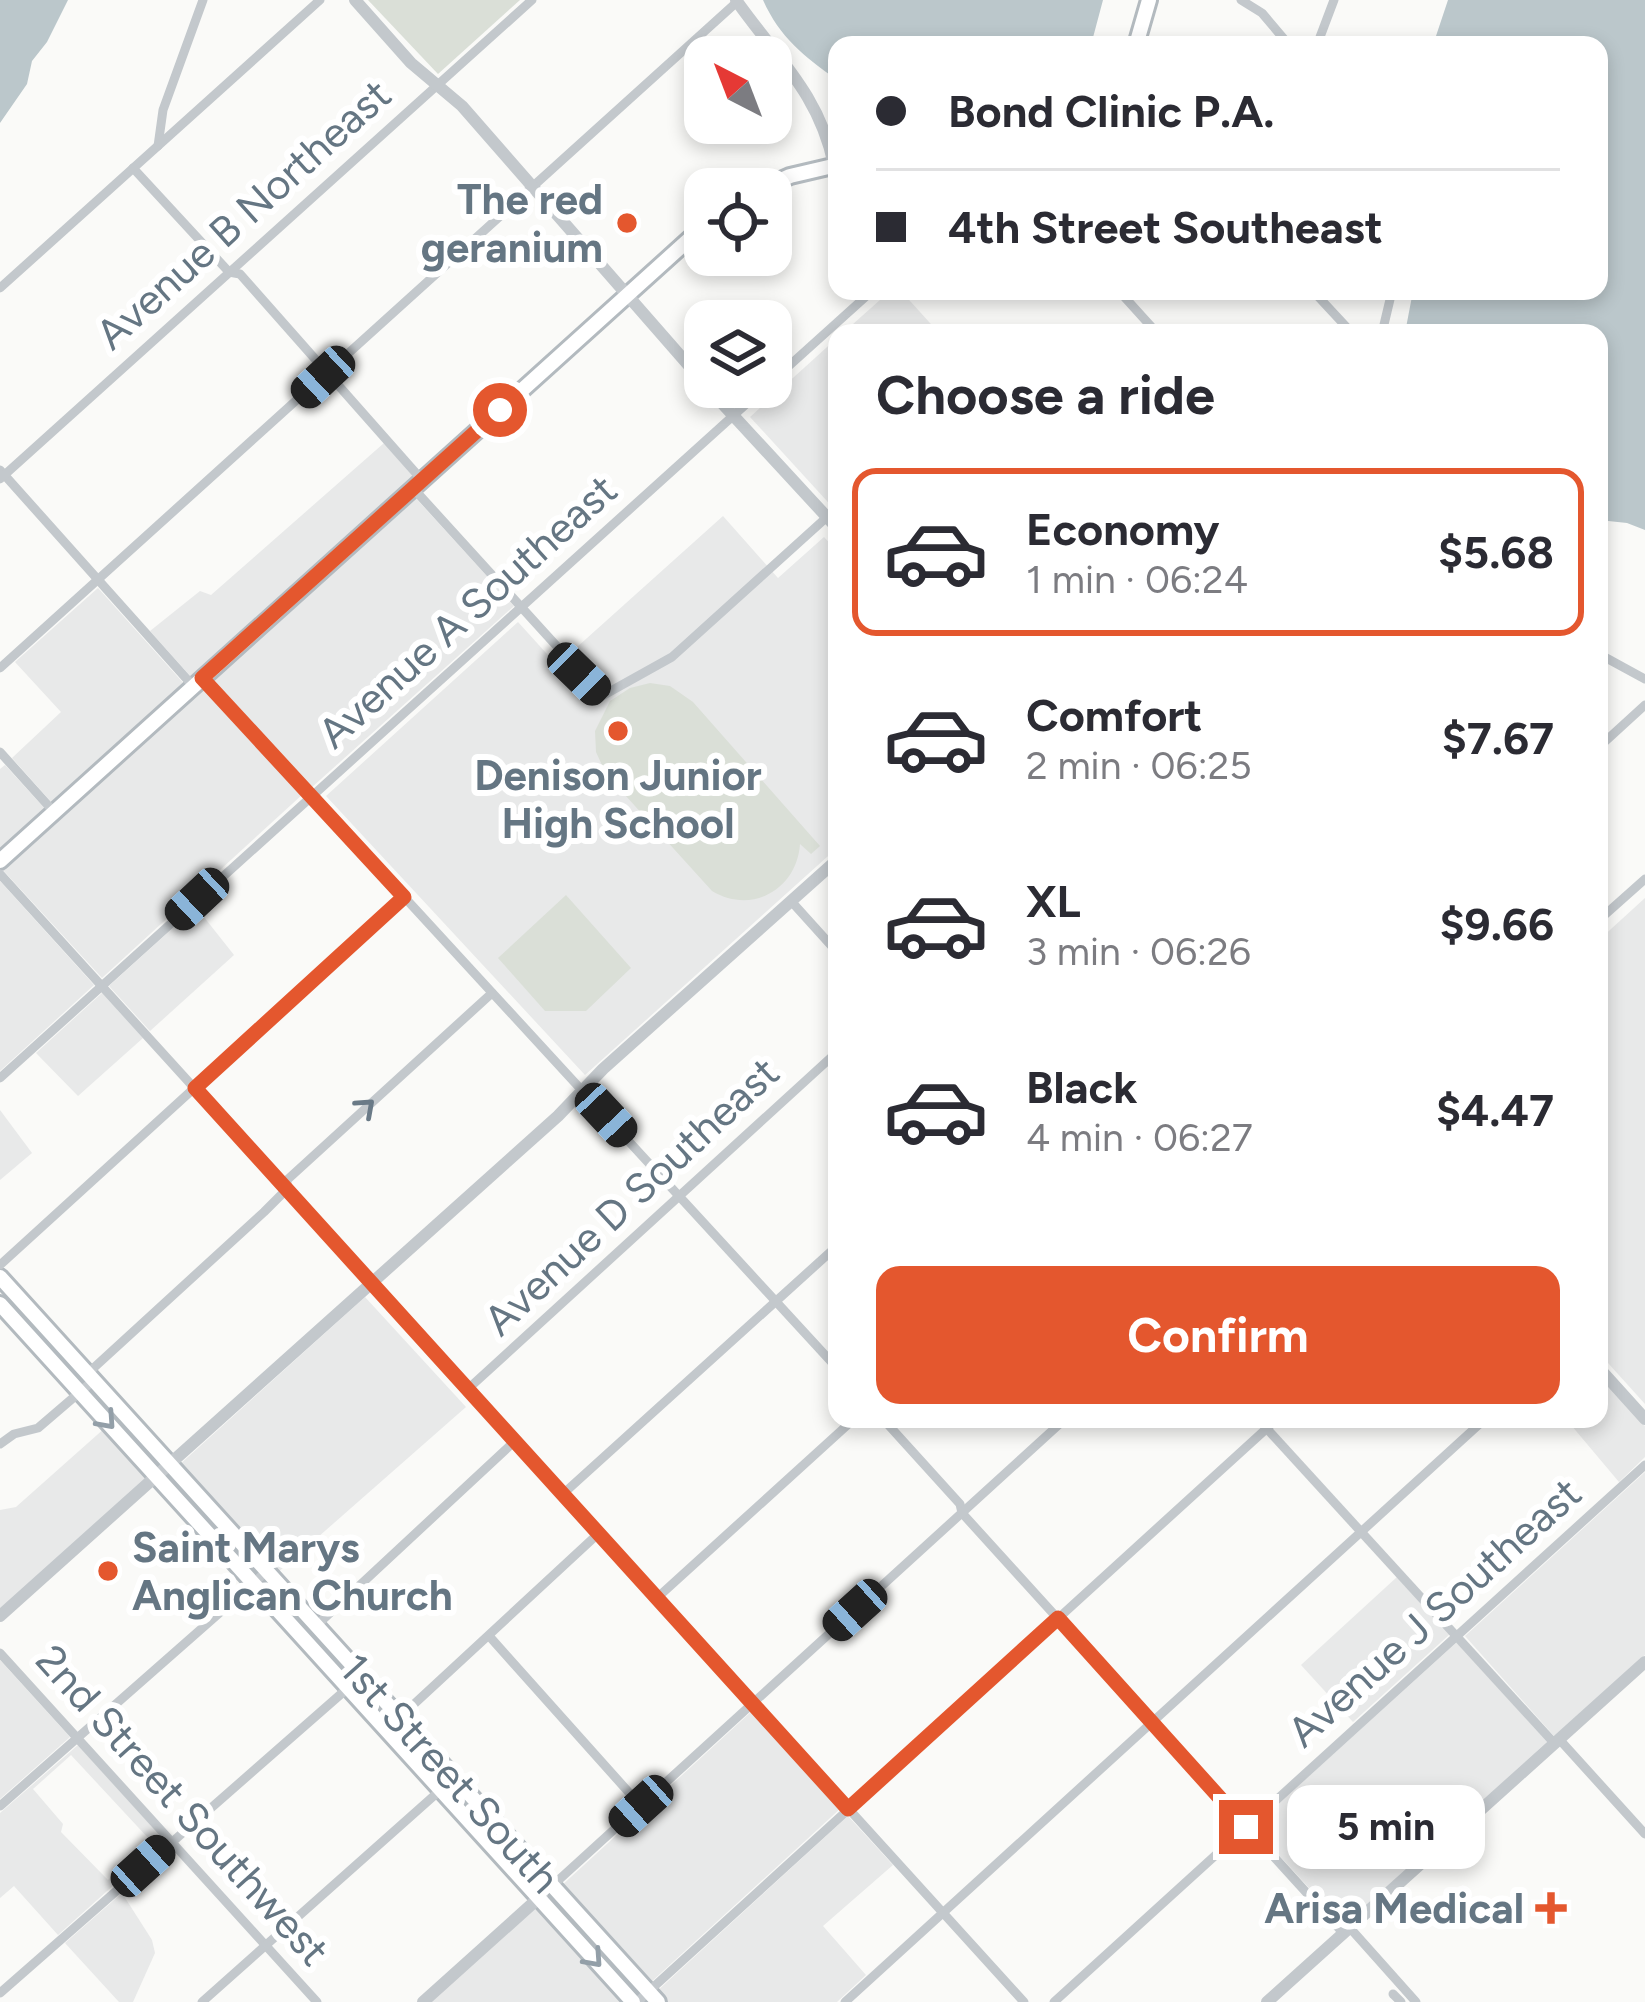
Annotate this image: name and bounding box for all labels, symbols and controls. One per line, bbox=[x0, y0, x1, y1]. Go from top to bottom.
north arrow bbox=[684, 36, 792, 144]
map controls bbox=[684, 36, 792, 408]
street label: Avenue B Northeast bbox=[86, 69, 401, 360]
text: Bond Clinic P.A. bbox=[948, 84, 1274, 138]
button: locate bbox=[684, 168, 792, 276]
place label: The red geranium bbox=[421, 174, 603, 273]
text: 4th Street Southeast bbox=[948, 200, 1383, 254]
marker: The red geranium bbox=[614, 210, 640, 236]
button: layers bbox=[684, 300, 792, 408]
car bbox=[284, 339, 362, 415]
text: Choose a ride bbox=[876, 363, 1215, 428]
route start bbox=[473, 383, 527, 437]
street label: Avenue A Southeast bbox=[308, 464, 627, 759]
icon: car bbox=[882, 498, 990, 606]
text: Economy bbox=[1026, 502, 1219, 556]
text: $5.68 bbox=[1438, 525, 1554, 579]
text: 1 min · 06:24 bbox=[1026, 556, 1248, 603]
car bbox=[541, 636, 617, 712]
icon: car bbox=[882, 684, 990, 792]
text: Comfort bbox=[1026, 688, 1202, 742]
text: $7.67 bbox=[1442, 711, 1554, 765]
marker: Denison Junior High School bbox=[605, 718, 631, 744]
text: 2 min · 06:25 bbox=[1026, 742, 1252, 789]
place label: Denison Junior High School bbox=[474, 750, 762, 849]
car bbox=[158, 861, 236, 937]
icon: car bbox=[882, 870, 990, 978]
text: XL bbox=[1026, 874, 1081, 928]
text: $9.66 bbox=[1440, 897, 1554, 951]
text: 3 min · 06:26 bbox=[1026, 928, 1251, 975]
street label: Avenue D Southeast bbox=[473, 1047, 789, 1346]
icon: car bbox=[882, 1056, 990, 1164]
text: Black bbox=[1026, 1060, 1137, 1114]
car bbox=[568, 1076, 644, 1154]
text: $4.47 bbox=[1436, 1083, 1554, 1137]
one-way arrow bbox=[353, 1100, 374, 1122]
text: 4 min · 06:27 bbox=[1026, 1114, 1253, 1161]
button: Confirm bbox=[876, 1266, 1560, 1404]
one-way arrow bbox=[93, 1408, 114, 1429]
street label: Avenue J Southeast bbox=[1277, 1467, 1592, 1757]
place label: Saint Marys Anglican Church bbox=[132, 1522, 453, 1621]
marker: Saint Marys Anglican Church bbox=[95, 1558, 121, 1584]
car bbox=[816, 1573, 894, 1647]
street label: 2nd Street Southwest bbox=[25, 1635, 340, 1976]
street label: 1st Street South bbox=[329, 1643, 570, 1903]
car bbox=[602, 1769, 680, 1843]
callout: 5 min bbox=[1288, 1785, 1486, 1869]
route end bbox=[1219, 1800, 1273, 1854]
text: 5 min bbox=[1337, 1803, 1435, 1850]
car bbox=[104, 1829, 182, 1903]
place label: Arisa Medical bbox=[1264, 1883, 1524, 1934]
marker: Arisa Medical bbox=[1535, 1892, 1567, 1924]
one-way arrow bbox=[580, 1946, 601, 1967]

